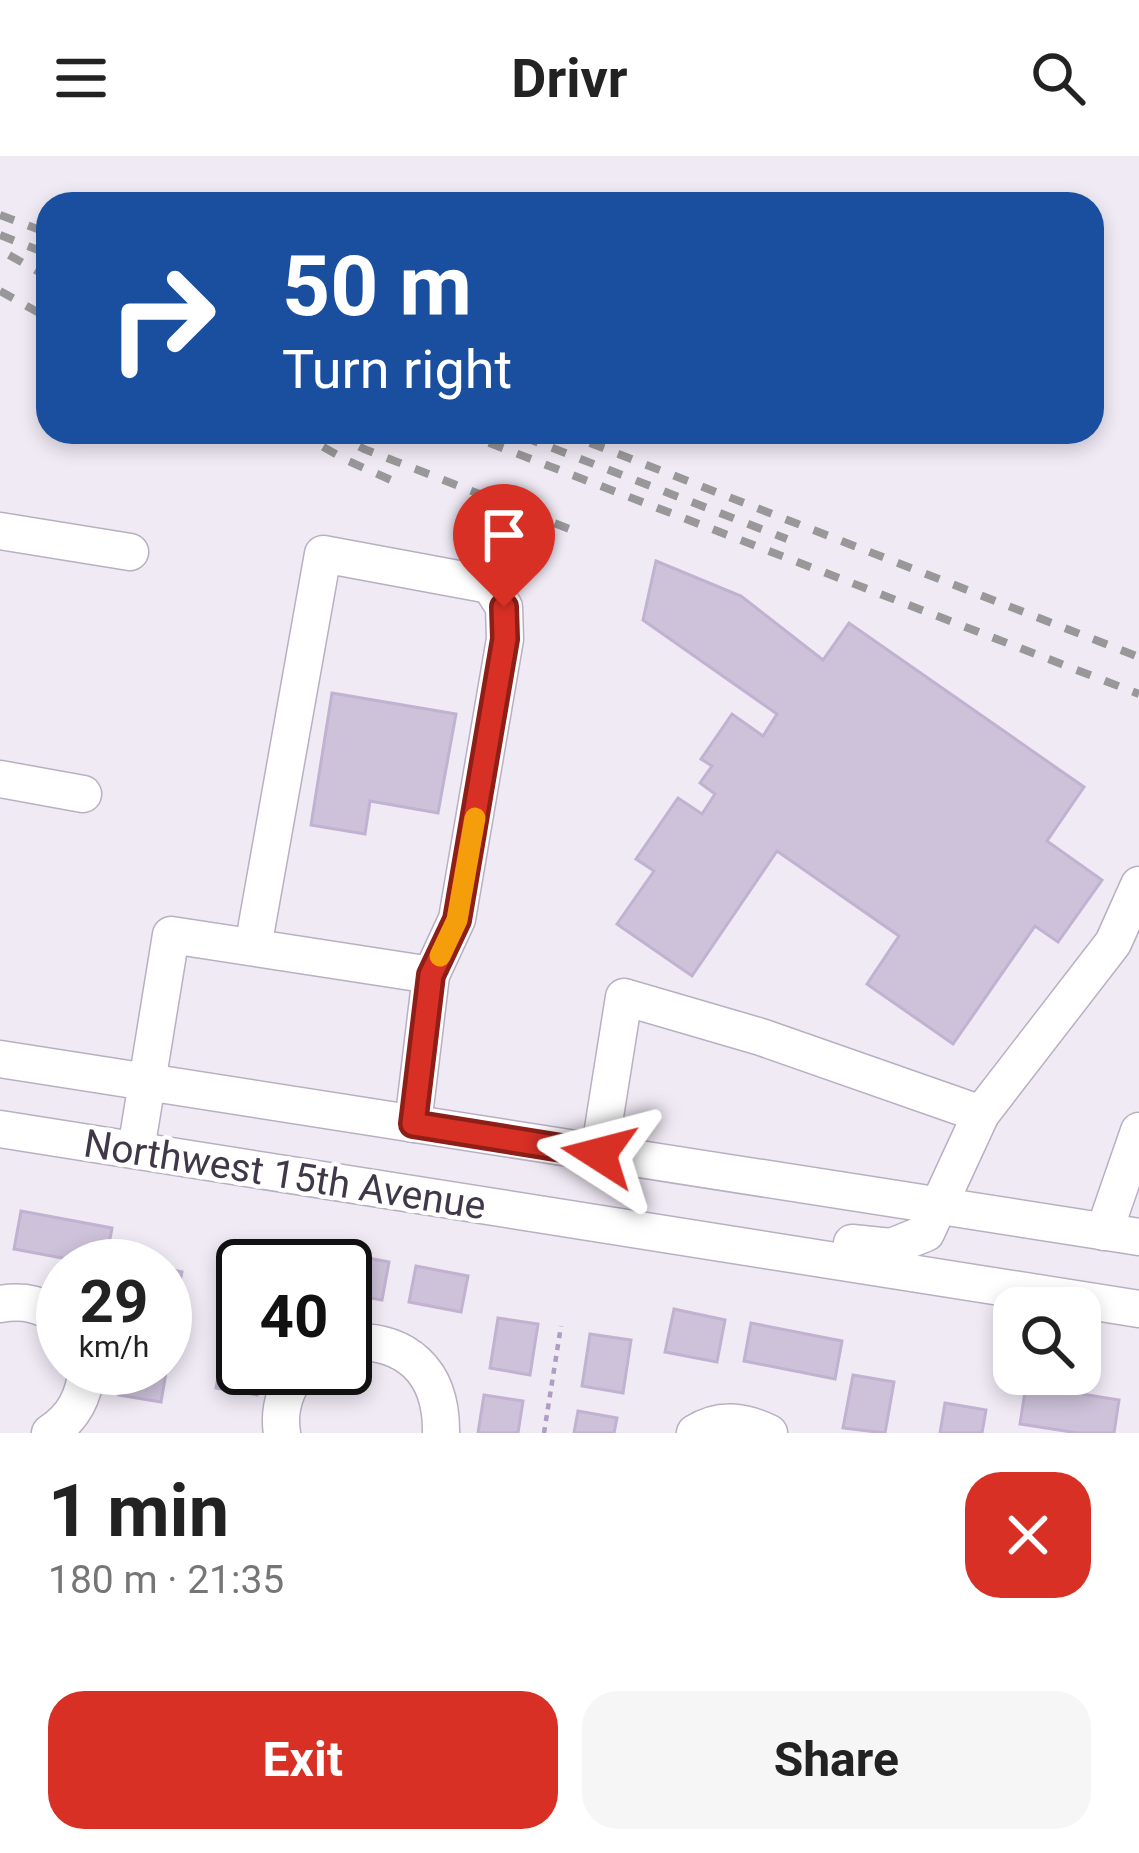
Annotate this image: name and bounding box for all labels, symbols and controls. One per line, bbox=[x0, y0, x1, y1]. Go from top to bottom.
icon: menu bbox=[48, 45, 114, 111]
icon: search bbox=[1025, 45, 1091, 111]
text: Drivr bbox=[511, 47, 628, 110]
text: 50 m bbox=[282, 237, 472, 336]
icon: right bbox=[84, 240, 240, 396]
text: Turn right bbox=[282, 338, 512, 401]
pin bbox=[453, 484, 555, 607]
icon: arrive bbox=[471, 502, 537, 568]
position arrow bbox=[536, 1091, 662, 1217]
street label: Northwest 15th Avenue bbox=[81, 1120, 489, 1229]
speed limit sign: 40 bbox=[216, 1239, 372, 1395]
text: 29 bbox=[80, 1266, 148, 1337]
map controls bbox=[993, 1287, 1101, 1395]
button: search bbox=[993, 1287, 1101, 1395]
text: km/h bbox=[79, 1329, 149, 1364]
text: 1 min bbox=[48, 1469, 229, 1554]
button: close bbox=[965, 1472, 1091, 1598]
text: 180 m · 21:35 bbox=[48, 1557, 284, 1603]
button: Exit bbox=[48, 1691, 558, 1829]
button: Share bbox=[582, 1691, 1091, 1829]

